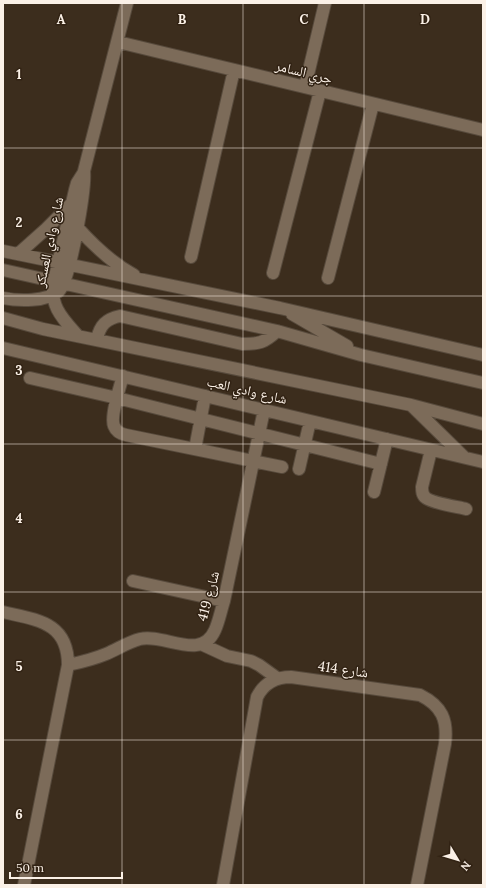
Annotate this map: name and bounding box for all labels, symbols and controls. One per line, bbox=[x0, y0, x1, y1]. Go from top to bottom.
text: A bbox=[57, 11, 66, 28]
text: B bbox=[178, 11, 187, 28]
text: C bbox=[300, 11, 309, 28]
text: D bbox=[420, 11, 430, 28]
street label: جري السامر bbox=[272, 56, 334, 90]
text: 1 bbox=[16, 66, 22, 83]
street label: شارع وادي العسكر bbox=[30, 195, 70, 290]
text: 2 bbox=[16, 214, 23, 231]
text: 3 bbox=[15, 362, 23, 379]
street label: شارع وادي العب bbox=[205, 372, 289, 410]
text: 4 bbox=[15, 510, 23, 527]
street label: شارع 419 bbox=[193, 569, 224, 623]
street label: شارع 414 bbox=[317, 657, 369, 682]
text: 5 bbox=[15, 658, 23, 675]
text: 6 bbox=[15, 806, 23, 823]
north arrow bbox=[438, 840, 478, 880]
scale bar bbox=[10, 854, 122, 880]
text: N bbox=[457, 858, 474, 874]
text: 50 m bbox=[16, 860, 44, 875]

